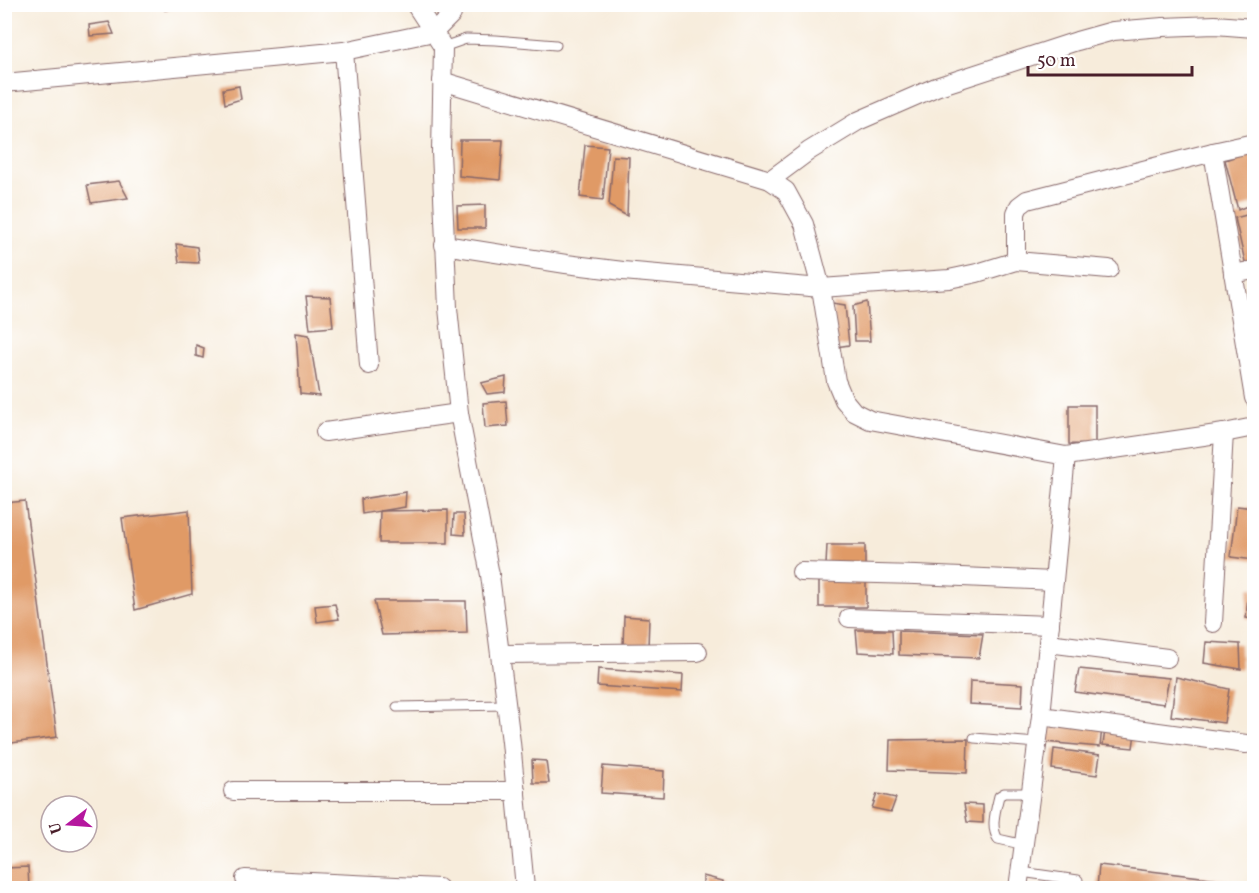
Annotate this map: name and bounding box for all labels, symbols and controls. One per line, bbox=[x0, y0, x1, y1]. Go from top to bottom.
scale bar bbox=[1028, 39, 1192, 77]
text: 50 m bbox=[1037, 49, 1076, 74]
north arrow bbox=[39, 794, 99, 854]
text: U bbox=[44, 819, 69, 836]

